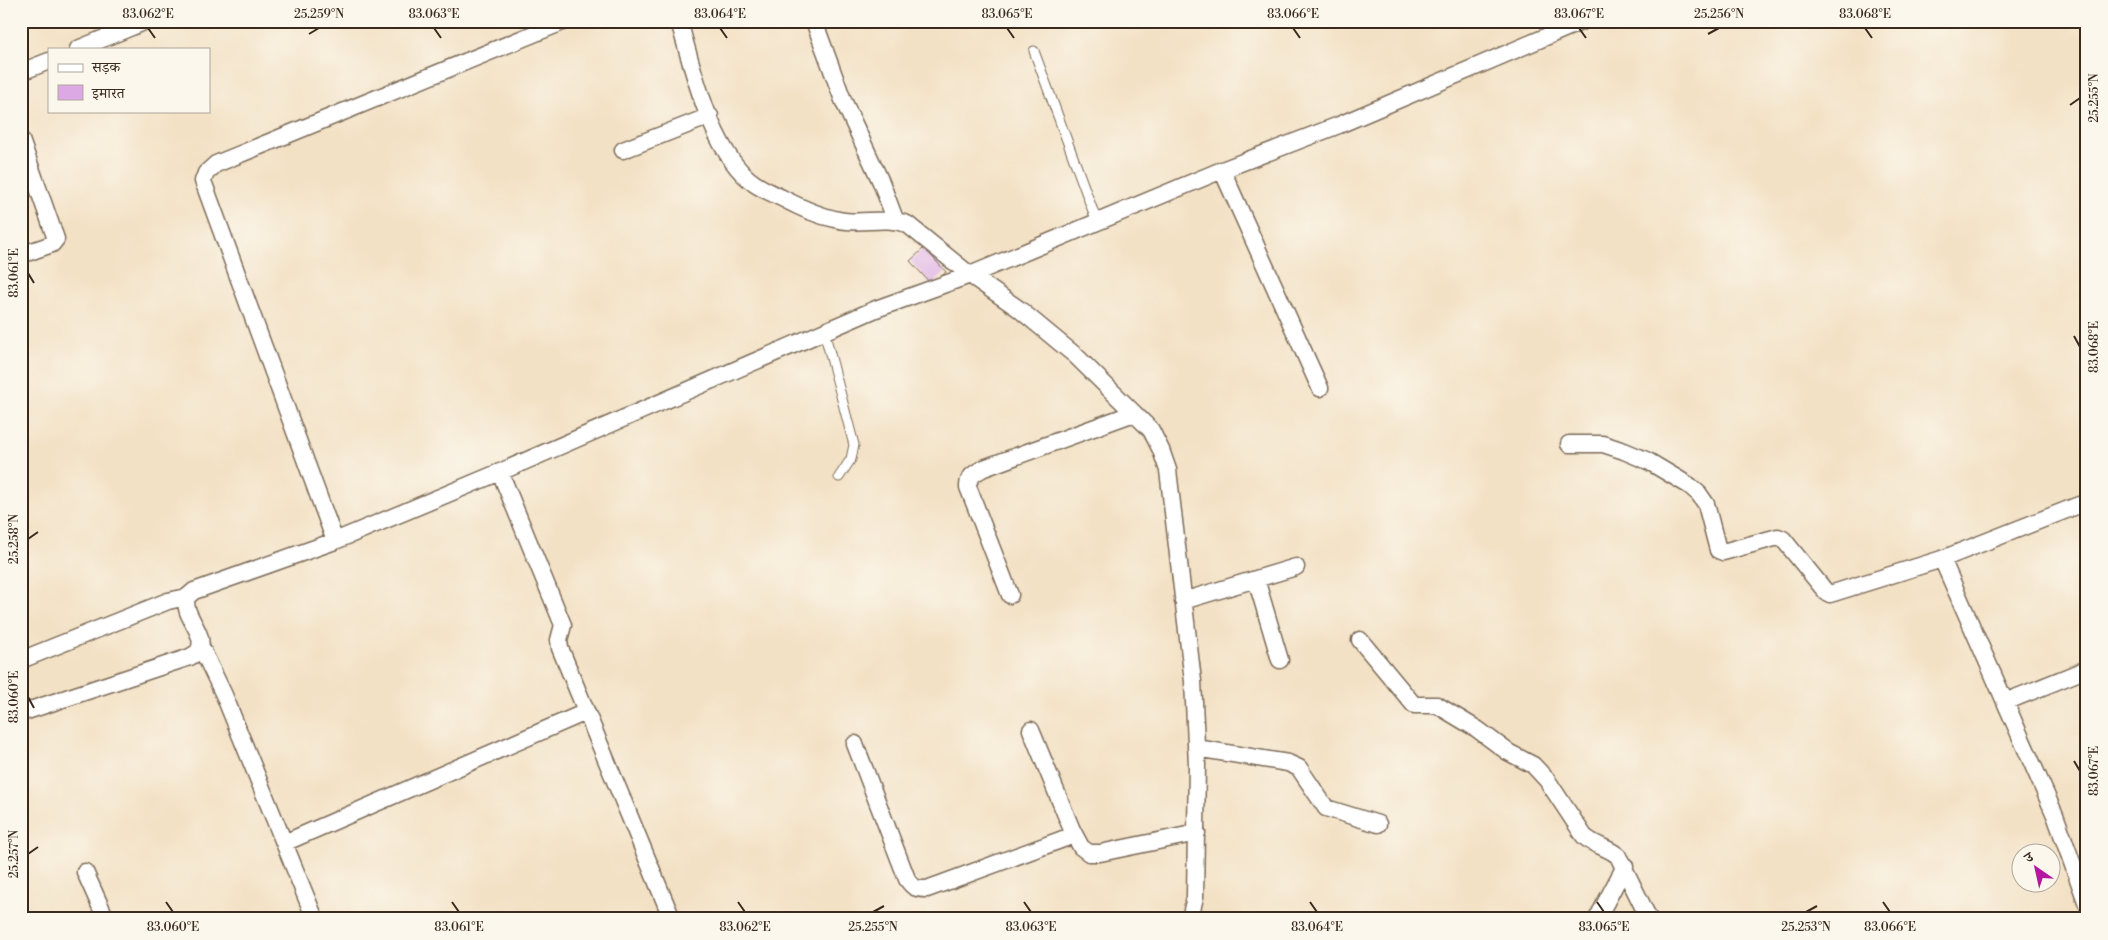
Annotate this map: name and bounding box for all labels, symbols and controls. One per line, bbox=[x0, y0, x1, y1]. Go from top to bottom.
text: 83.062°E bbox=[122, 7, 174, 22]
text: 25.259°N bbox=[294, 7, 344, 22]
text: 83.063°E bbox=[408, 7, 460, 22]
text: 83.064°E bbox=[694, 7, 746, 22]
text: 83.065°E bbox=[981, 7, 1033, 22]
text: 83.066°E bbox=[1267, 7, 1319, 22]
text: 83.067°E bbox=[1554, 7, 1604, 22]
text: 25.256°N bbox=[1694, 7, 1744, 22]
text: 83.068°E bbox=[1839, 7, 1891, 22]
legend bbox=[48, 48, 210, 112]
text: सड़क bbox=[91, 58, 121, 77]
text: 25.255°N bbox=[2087, 73, 2102, 123]
text: इमारत bbox=[91, 84, 126, 103]
text: 83.061°E bbox=[7, 248, 22, 298]
text: 83.068°E bbox=[2087, 321, 2102, 373]
text: 25.258°N bbox=[7, 514, 22, 564]
text: 83.060°E bbox=[7, 671, 22, 723]
text: 83.067°E bbox=[2087, 746, 2102, 796]
text: 25.257°N bbox=[7, 830, 22, 878]
north arrow bbox=[2010, 842, 2060, 892]
text: उ bbox=[2020, 848, 2038, 868]
text: 83.060°E bbox=[147, 920, 199, 935]
text: 83.061°E bbox=[434, 920, 484, 935]
text: 83.062°E bbox=[719, 920, 771, 935]
text: 25.255°N bbox=[848, 920, 898, 935]
text: 83.063°E bbox=[1005, 920, 1057, 935]
text: 83.064°E bbox=[1291, 920, 1343, 935]
text: 83.065°E bbox=[1578, 920, 1630, 935]
text: 25.253°N bbox=[1781, 920, 1831, 935]
text: 83.066°E bbox=[1864, 920, 1916, 935]

